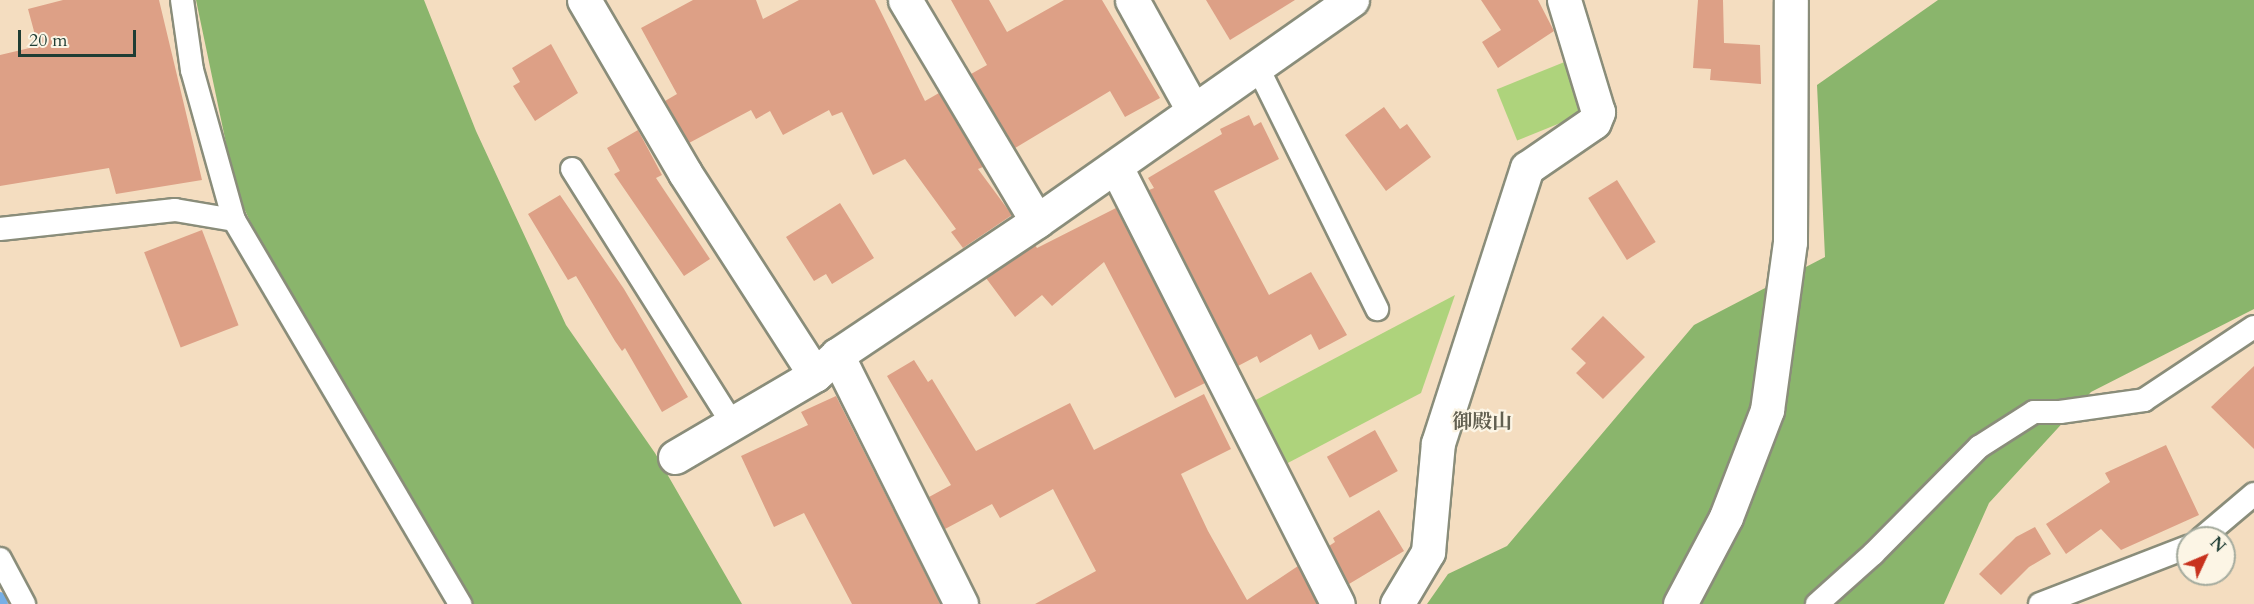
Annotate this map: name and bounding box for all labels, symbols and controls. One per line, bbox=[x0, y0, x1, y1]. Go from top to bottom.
scale bar bbox=[21, 18, 140, 56]
text: 20 m bbox=[29, 28, 68, 53]
district label: 御殿山 bbox=[1452, 409, 1512, 433]
north arrow bbox=[2176, 526, 2236, 586]
text: N bbox=[2205, 532, 2230, 558]

